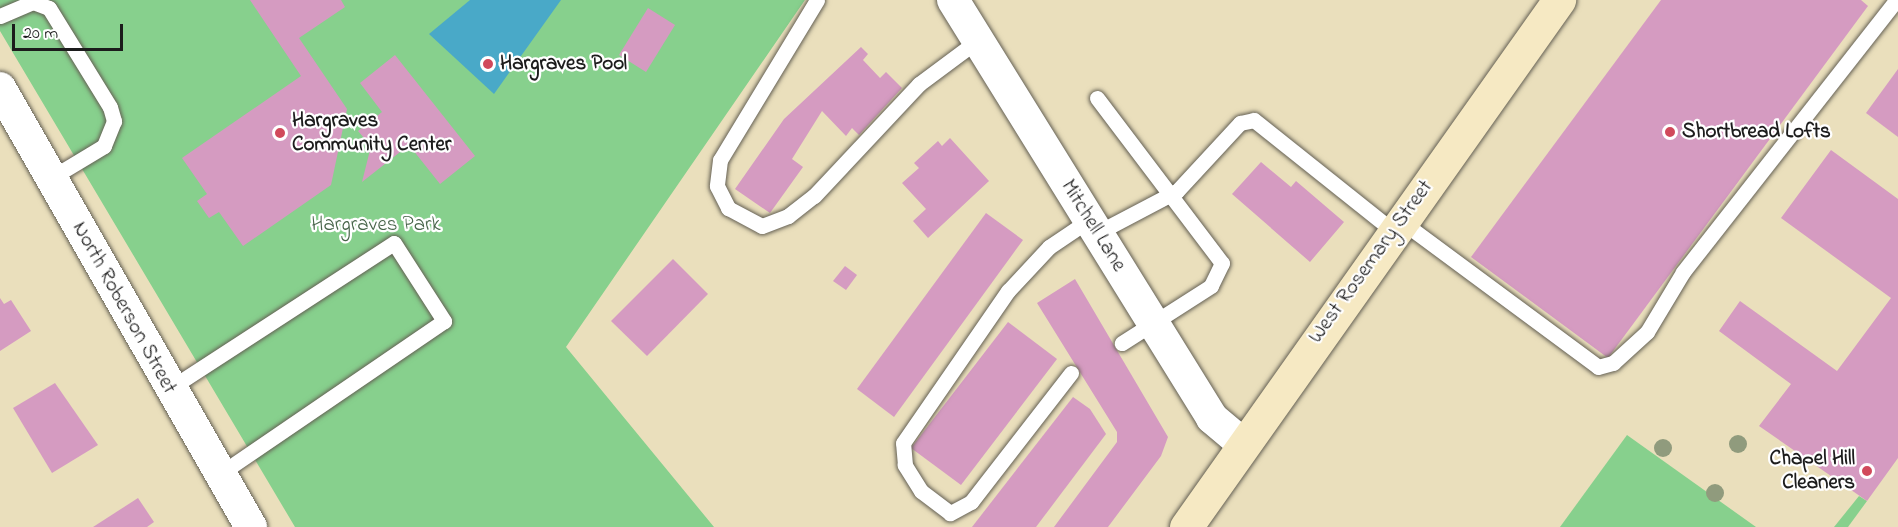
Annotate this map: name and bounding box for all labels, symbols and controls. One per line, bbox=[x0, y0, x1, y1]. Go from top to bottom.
scale bar bbox=[15, 12, 126, 50]
text: 20 m bbox=[23, 21, 58, 47]
place label: Hargraves Pool bbox=[500, 51, 627, 77]
marker: Hargraves Pool bbox=[481, 57, 495, 71]
place label: Hargraves Community Center bbox=[292, 108, 451, 158]
place label: Shortbread Lofts bbox=[1682, 119, 1831, 145]
marker: Shortbread Lofts bbox=[1663, 125, 1677, 139]
marker: Hargraves Community Center bbox=[273, 126, 287, 140]
street label: Mitchell Lane bbox=[1055, 175, 1131, 277]
street label: West Rosemary Street bbox=[1303, 176, 1439, 348]
park label: Hargraves Park bbox=[311, 212, 441, 238]
street label: North Roberson Street bbox=[66, 218, 182, 398]
place label: Chapel Hill Cleaners bbox=[1770, 446, 1855, 496]
marker: Chapel Hill Cleaners bbox=[1860, 464, 1874, 478]

